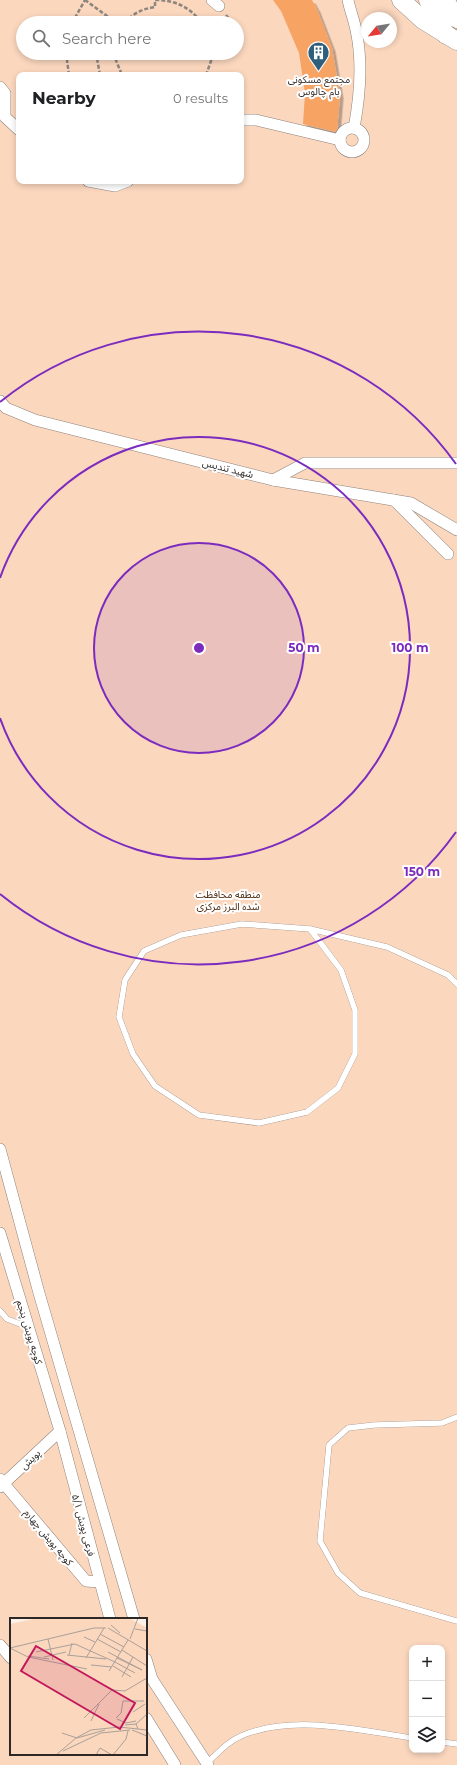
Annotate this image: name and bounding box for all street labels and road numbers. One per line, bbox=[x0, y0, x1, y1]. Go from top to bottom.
street label: شهید تندیس bbox=[201, 456, 255, 481]
street label: کوچه پویش پنجم bbox=[13, 1298, 46, 1367]
street label: پویش bbox=[17, 1447, 43, 1472]
street label: فرعی پویش ۵/۱ bbox=[69, 1493, 98, 1558]
street label: کوچه پویش چهارم bbox=[20, 1506, 77, 1570]

